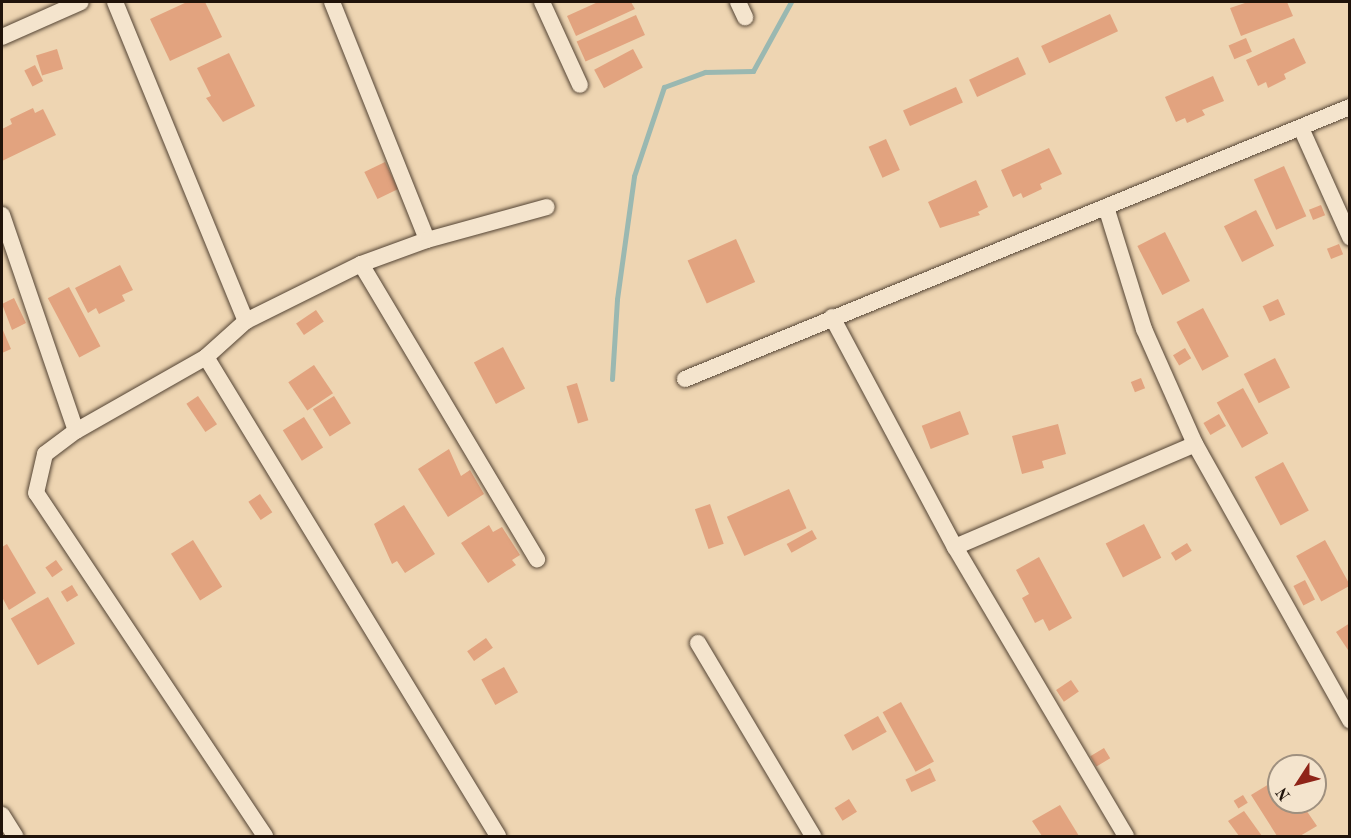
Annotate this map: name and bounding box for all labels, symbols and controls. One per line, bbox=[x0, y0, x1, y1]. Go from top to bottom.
north arrow bbox=[1267, 754, 1327, 814]
text: N bbox=[1274, 784, 1294, 803]

